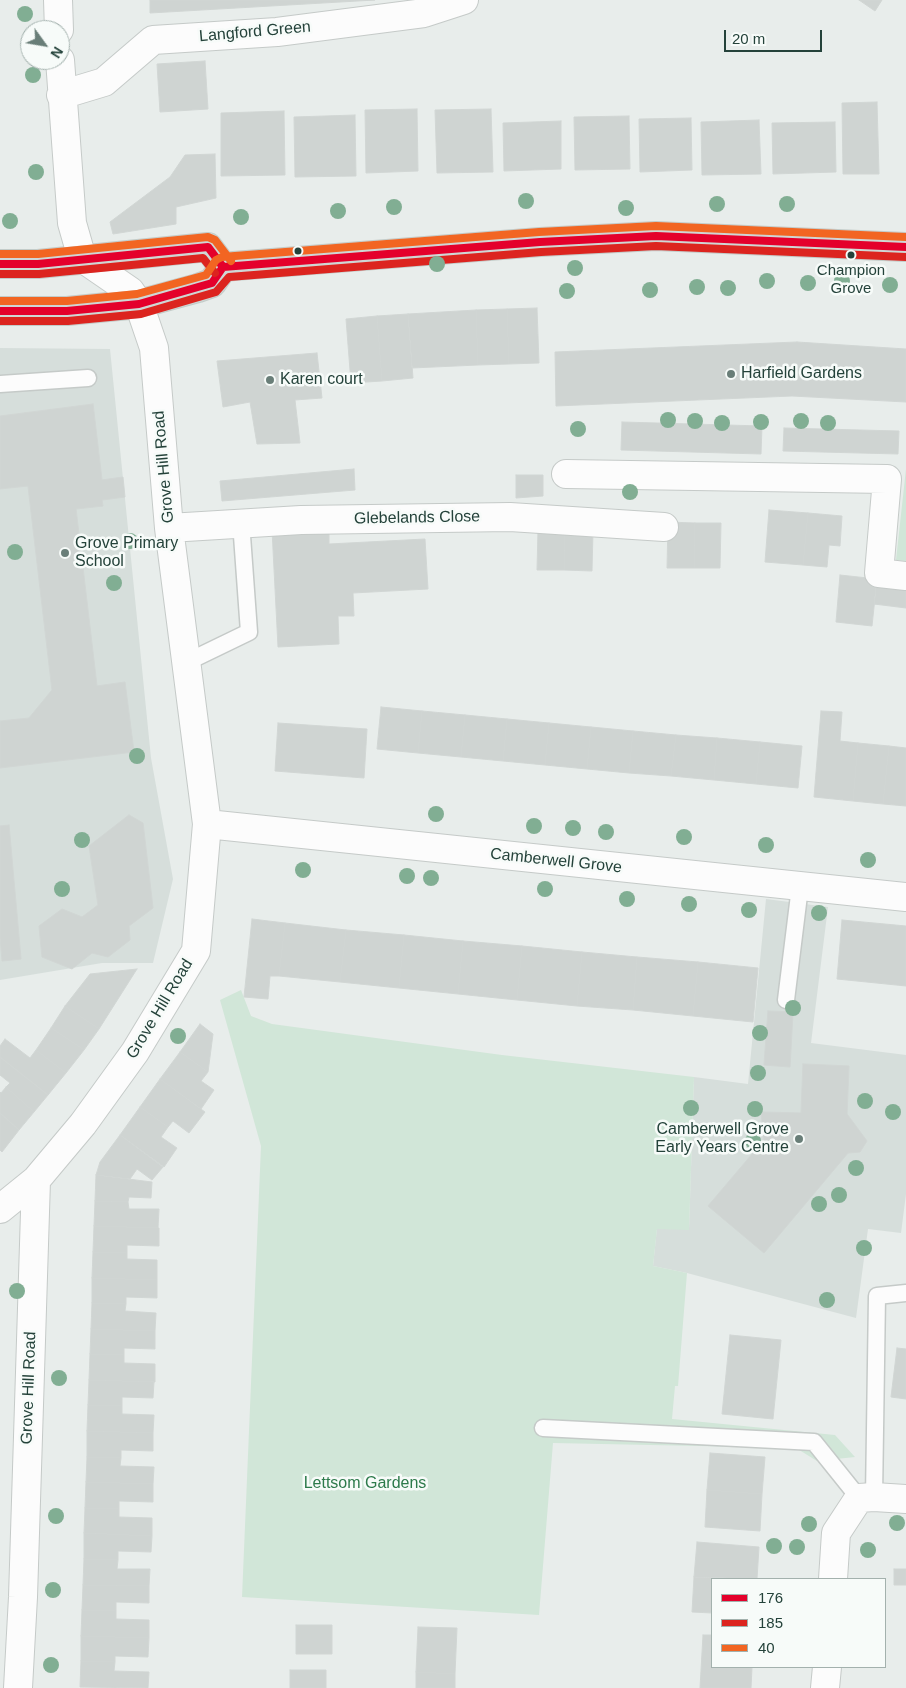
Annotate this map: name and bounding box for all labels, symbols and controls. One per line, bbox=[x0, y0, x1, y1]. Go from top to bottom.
street label: Langford Green bbox=[198, 18, 312, 46]
north arrow bbox=[20, 20, 70, 70]
scale bar bbox=[726, 20, 824, 52]
text: 20 m bbox=[732, 30, 765, 47]
text: N bbox=[47, 44, 66, 61]
unlabelled marker bbox=[293, 246, 303, 256]
marker: Champion Grove bbox=[846, 250, 856, 260]
place label: Champion Grove bbox=[817, 262, 885, 297]
place label: Harfield Gardens bbox=[741, 364, 862, 384]
marker: Harfield Gardens bbox=[725, 368, 737, 380]
place label: Karen court bbox=[280, 370, 363, 390]
marker: Karen court bbox=[264, 374, 276, 386]
street label: Grove Hill Road bbox=[150, 410, 178, 524]
street label: Glebelands Close bbox=[354, 507, 480, 529]
place label: Grove Primary School bbox=[75, 534, 178, 572]
marker: Grove Primary School bbox=[59, 547, 71, 559]
street label: Camberwell Grove bbox=[489, 845, 623, 877]
street label: Grove Hill Road bbox=[123, 956, 197, 1062]
place label: Camberwell Grove Early Years Centre bbox=[655, 1120, 789, 1158]
marker: Camberwell Grove Early Years Centre bbox=[793, 1133, 805, 1145]
street label: Grove Hill Road bbox=[17, 1331, 41, 1445]
park label: Lettsom Gardens bbox=[304, 1474, 426, 1494]
legend bbox=[711, 1578, 886, 1668]
text: 176 bbox=[758, 1589, 783, 1606]
text: 185 bbox=[758, 1614, 783, 1631]
text: 40 bbox=[758, 1639, 775, 1656]

